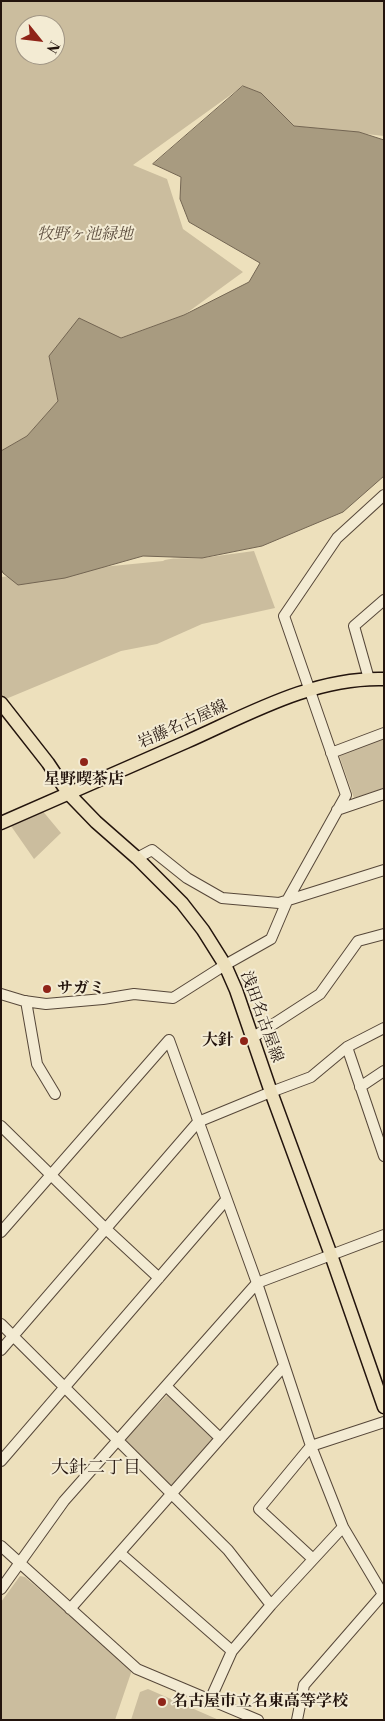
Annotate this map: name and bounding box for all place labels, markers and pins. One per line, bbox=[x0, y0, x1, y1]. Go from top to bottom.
marker: 星野喫茶店 bbox=[78, 756, 90, 768]
place label: 星野喫茶店 bbox=[44, 770, 124, 790]
place label: サガミ bbox=[57, 979, 105, 999]
marker: サガミ bbox=[41, 983, 53, 995]
place label: 大針 bbox=[202, 1031, 234, 1051]
marker: 大針 bbox=[238, 1035, 250, 1047]
place label: 名古屋市立名東高等学校 bbox=[172, 1692, 348, 1712]
marker: 名古屋市立名東高等学校 bbox=[156, 1696, 168, 1708]

